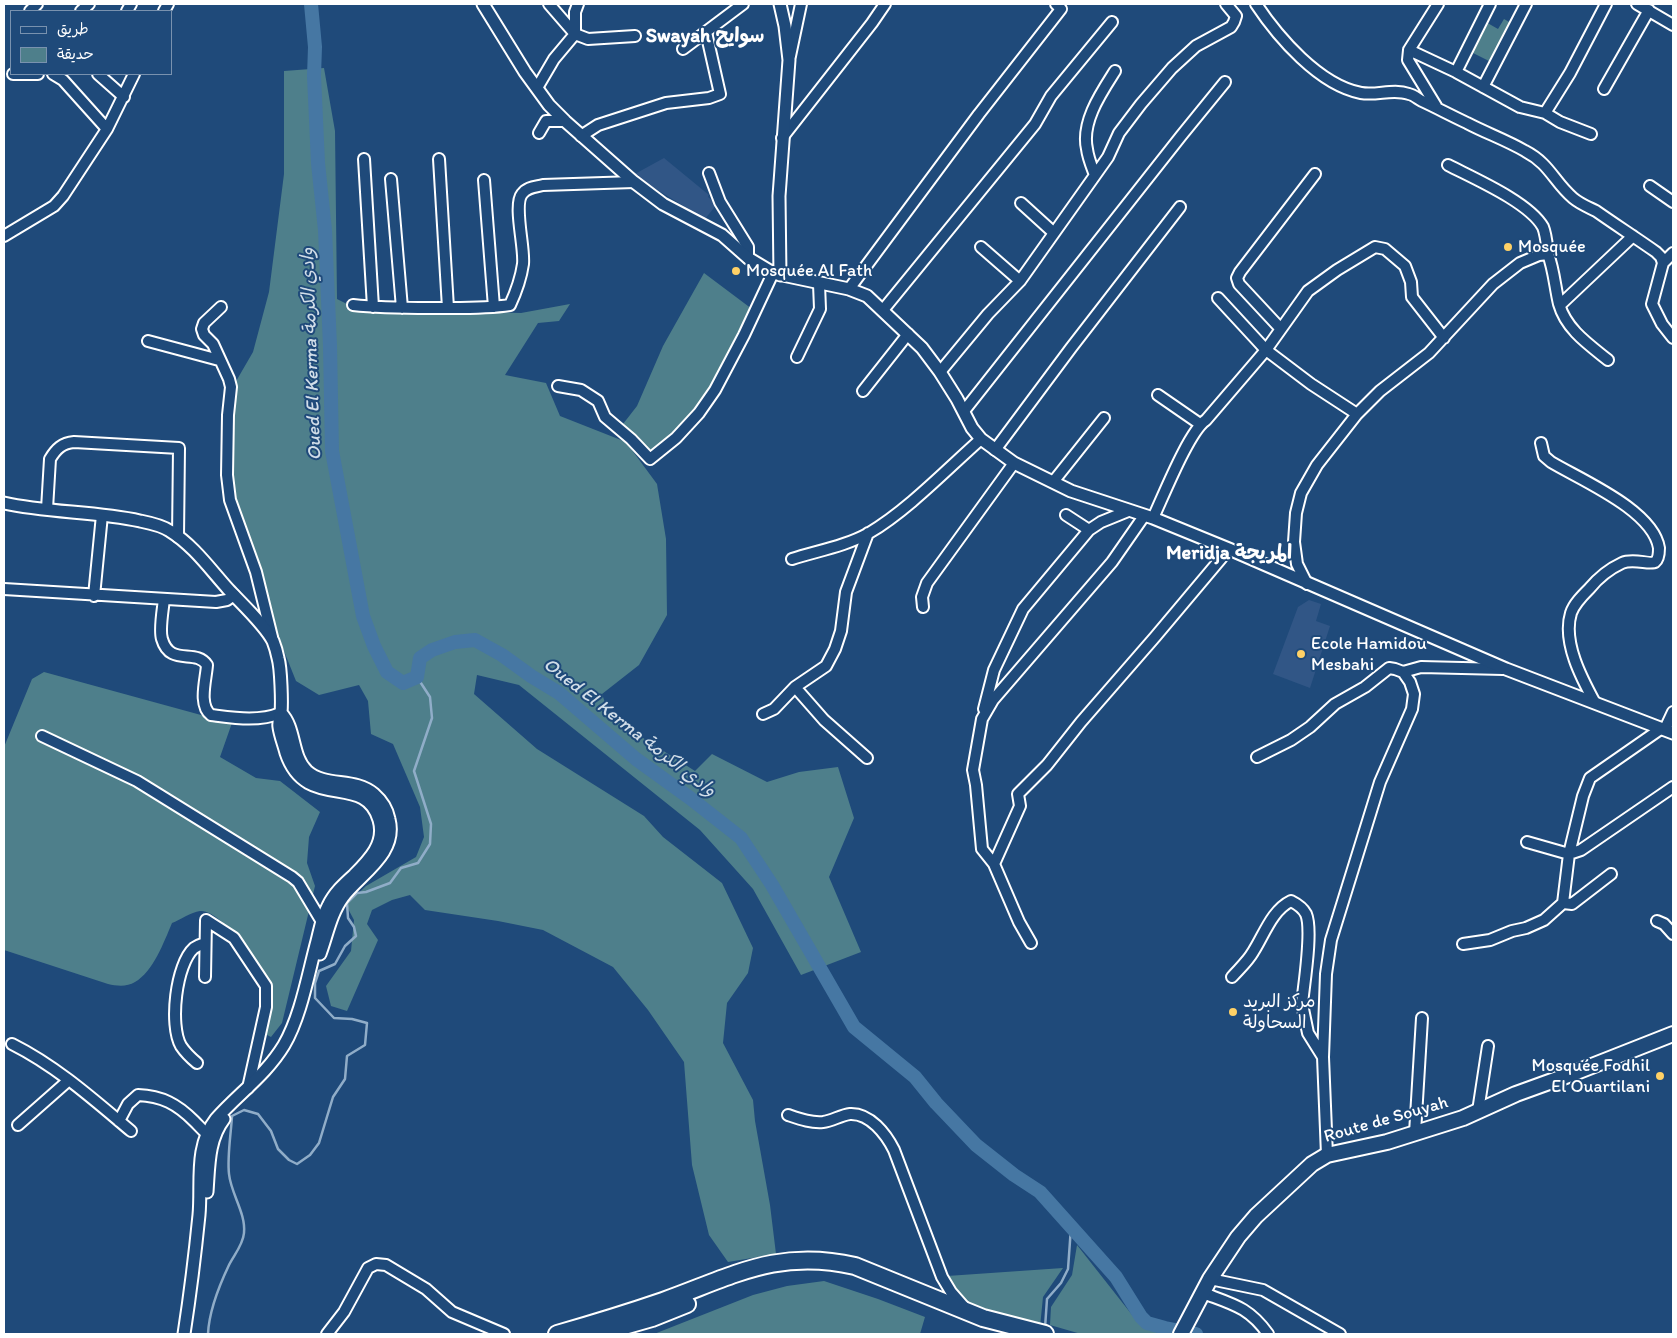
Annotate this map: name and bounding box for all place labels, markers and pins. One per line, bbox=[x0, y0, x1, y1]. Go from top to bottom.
place label: Mosquée bbox=[1518, 236, 1586, 258]
marker: Mosquée bbox=[1502, 241, 1514, 253]
place label: Mosquée Al Fath bbox=[746, 260, 872, 282]
marker: Mosquée Al Fath bbox=[730, 265, 742, 277]
place label: Ecole Hamidou Mesbahi bbox=[1311, 633, 1427, 676]
marker: Ecole Hamidou Mesbahi bbox=[1295, 648, 1307, 660]
place label: مركز البريد السحاولة bbox=[1243, 991, 1315, 1034]
marker: مركز البريد السحاولة bbox=[1227, 1006, 1239, 1018]
place label: Mosquée Fodhil El Ouartilani bbox=[1532, 1055, 1650, 1098]
marker: Mosquée Fodhil El Ouartilani bbox=[1654, 1070, 1666, 1082]

